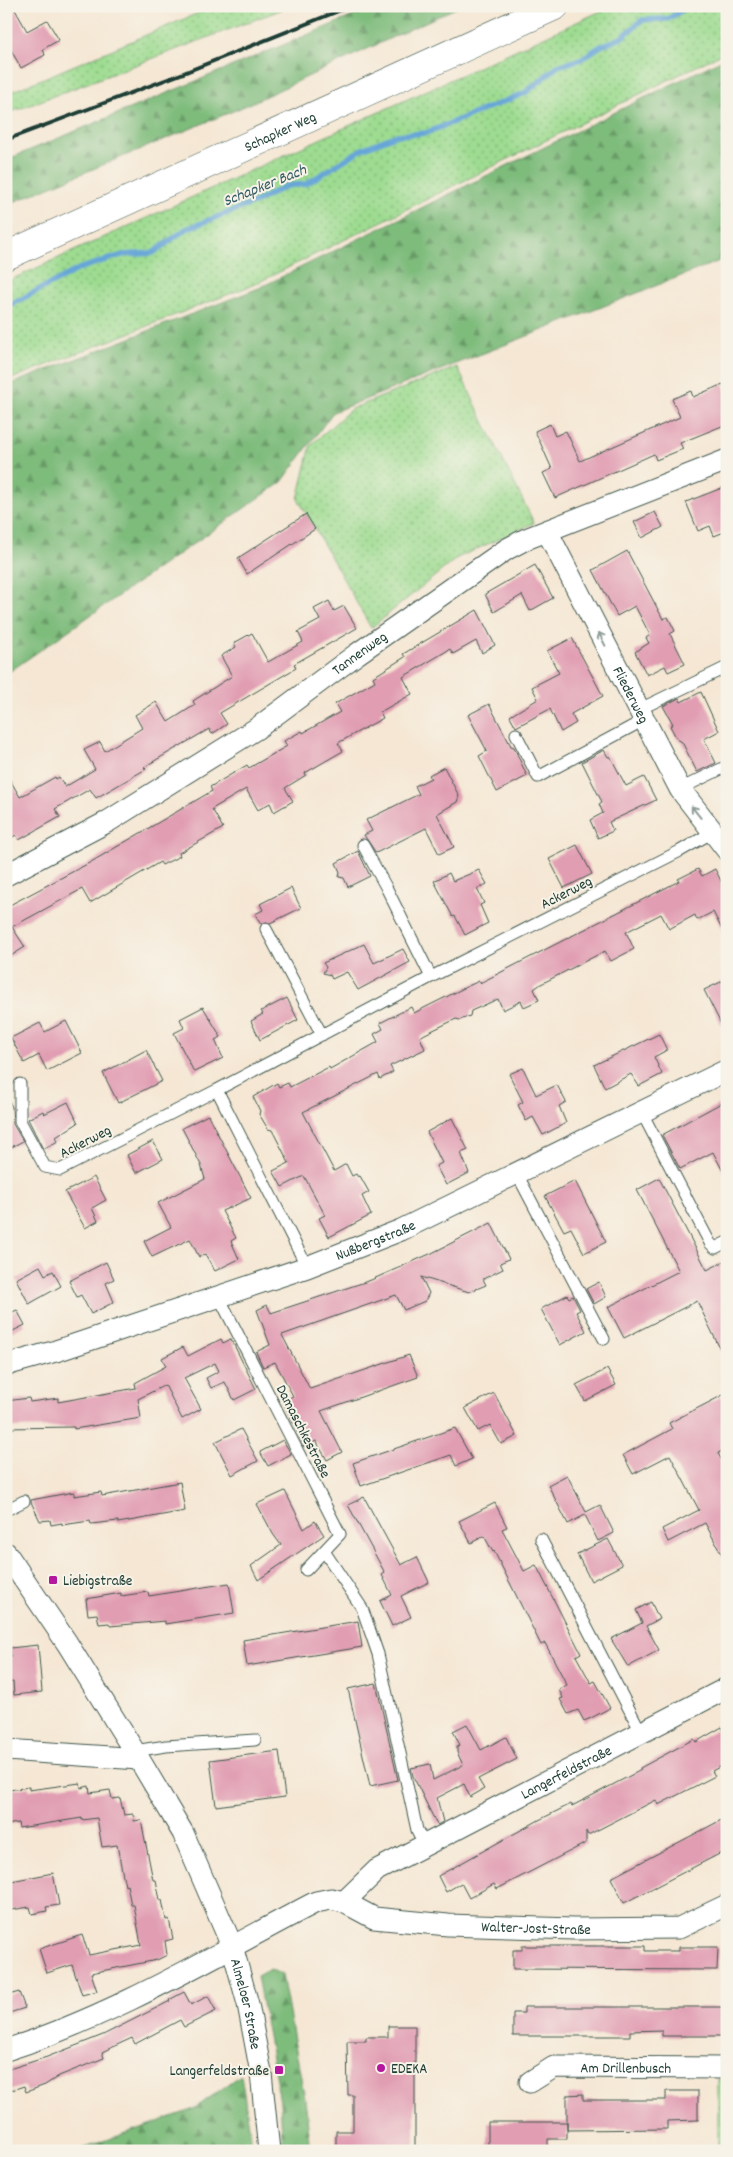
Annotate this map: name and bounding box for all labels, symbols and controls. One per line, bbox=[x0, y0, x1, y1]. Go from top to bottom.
street label: Schapker Weg bbox=[241, 107, 320, 159]
water label: Schapker Bach bbox=[220, 159, 311, 213]
street label: Tannenweg bbox=[328, 627, 392, 682]
one-way arrow bbox=[597, 631, 607, 646]
street label: Fliederweg bbox=[606, 663, 653, 728]
one-way arrow bbox=[691, 806, 702, 819]
street label: Ackerweg bbox=[537, 871, 597, 916]
street label: Ackerweg bbox=[56, 1120, 116, 1165]
street label: Nußbergstraße bbox=[333, 1215, 420, 1268]
street label: Damaschkestraße bbox=[269, 1381, 335, 1483]
place label: Liebigstraße bbox=[63, 1571, 133, 1593]
marker: Liebigstraße bbox=[47, 1574, 59, 1586]
street label: Langerfeldstraße bbox=[518, 1741, 617, 1806]
street label: Walter-Jost-Straße bbox=[481, 1917, 591, 1942]
street label: Almeloer Straße bbox=[223, 1956, 265, 2052]
street label: Am Drillenbusch bbox=[580, 2058, 671, 2081]
place label: EDEKA bbox=[391, 2059, 427, 2081]
place label: Langerfeldstraße bbox=[170, 2061, 269, 2083]
marker: EDEKA bbox=[375, 2062, 387, 2074]
marker: Langerfeldstraße bbox=[273, 2064, 285, 2076]

